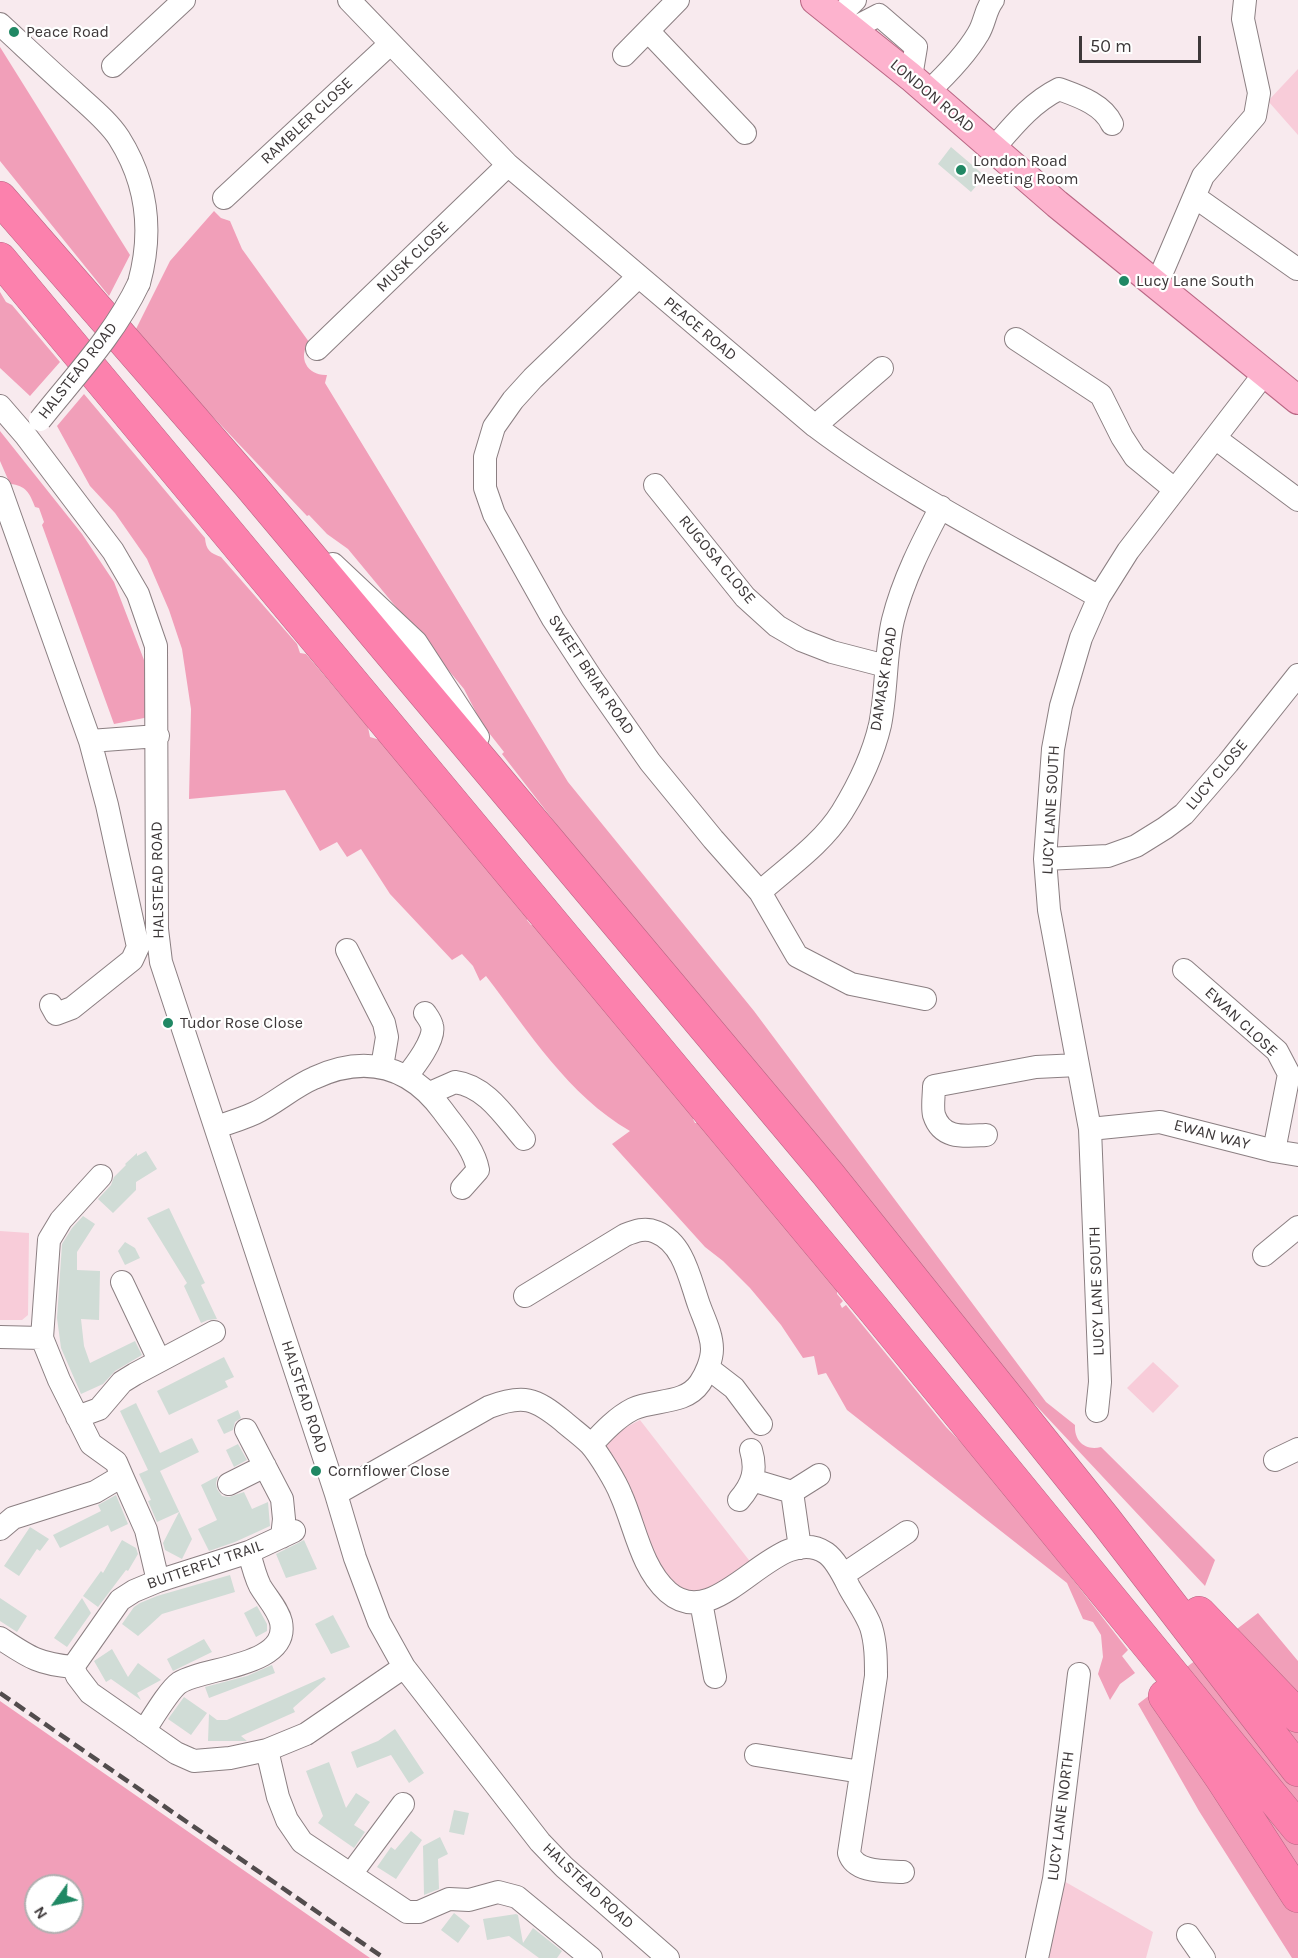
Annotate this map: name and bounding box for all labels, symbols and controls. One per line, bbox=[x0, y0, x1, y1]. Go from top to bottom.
place label: Peace Road bbox=[26, 22, 109, 42]
scale bar bbox=[1082, 24, 1204, 62]
marker: Peace Road bbox=[7, 25, 21, 39]
text: 50 m bbox=[1090, 35, 1132, 57]
street label: LONDON ROAD bbox=[886, 55, 978, 137]
street label: RAMBLER CLOSE bbox=[257, 73, 357, 169]
place label: London Road Meeting Room bbox=[973, 151, 1079, 189]
marker: London Road Meeting Room bbox=[954, 163, 968, 177]
street label: MUSK CLOSE bbox=[373, 218, 453, 296]
place label: Lucy Lane South bbox=[1136, 271, 1254, 291]
marker: Lucy Lane South bbox=[1117, 274, 1131, 288]
street label: PEACE ROAD bbox=[660, 293, 740, 365]
street label: HALSTEAD ROAD bbox=[34, 319, 122, 423]
street label: RUGOSA CLOSE bbox=[674, 512, 760, 608]
street label: SWEET BRIAR ROAD bbox=[544, 611, 638, 739]
street label: DAMASK ROAD bbox=[866, 625, 902, 733]
street label: LUCY CLOSE bbox=[1182, 736, 1252, 814]
street label: LUCY LANE SOUTH bbox=[1038, 745, 1064, 875]
street label: HALSTEAD ROAD bbox=[147, 821, 169, 939]
street label: EWAN CLOSE bbox=[1200, 983, 1282, 1061]
place label: Tudor Rose Close bbox=[180, 1013, 303, 1033]
marker: Tudor Rose Close bbox=[161, 1016, 175, 1030]
street label: EWAN WAY bbox=[1172, 1116, 1252, 1154]
street label: LUCY LANE SOUTH bbox=[1085, 1226, 1109, 1356]
street label: HALSTEAD ROAD bbox=[277, 1338, 331, 1456]
place label: Cornflower Close bbox=[328, 1461, 450, 1481]
marker: Cornflower Close bbox=[309, 1464, 323, 1478]
street label: BUTTERFLY TRAIL bbox=[144, 1536, 266, 1594]
street label: LUCY LANE NORTH bbox=[1044, 1750, 1078, 1882]
street label: HALSTEAD ROAD bbox=[538, 1839, 638, 1933]
north arrow bbox=[24, 1874, 84, 1934]
text: N bbox=[29, 1903, 51, 1923]

